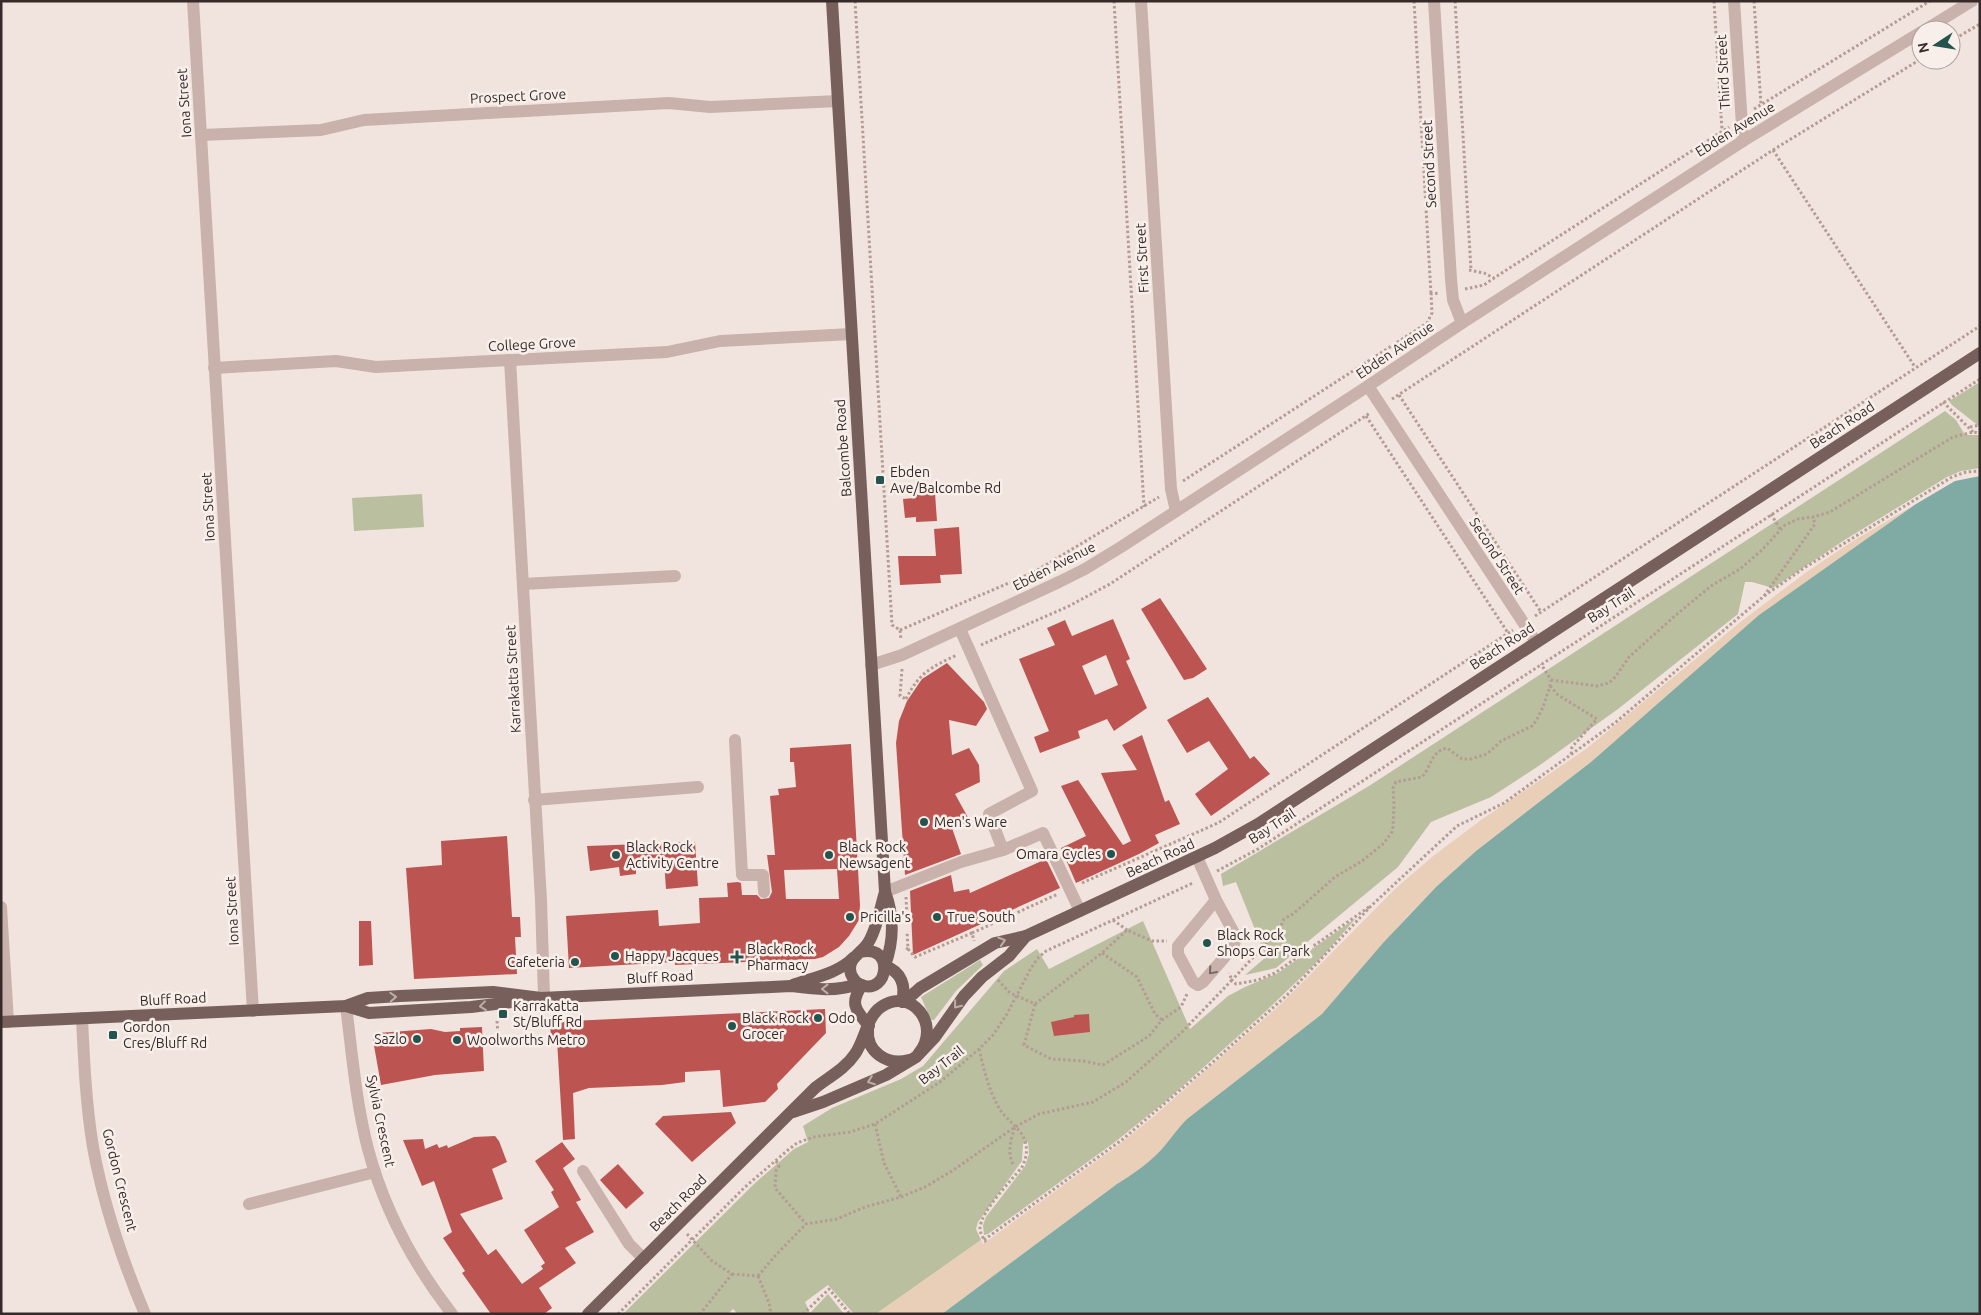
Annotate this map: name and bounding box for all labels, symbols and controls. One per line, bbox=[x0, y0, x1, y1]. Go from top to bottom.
north arrow bbox=[1911, 20, 1961, 70]
street label: Third Street bbox=[1713, 34, 1733, 110]
text: N bbox=[1914, 41, 1932, 54]
street label: Iona Street bbox=[174, 67, 194, 138]
street label: Prospect Grove bbox=[469, 85, 567, 107]
street label: Ebden Avenue bbox=[1692, 98, 1778, 160]
street label: Second Street bbox=[1419, 119, 1439, 208]
street label: First Street bbox=[1132, 222, 1152, 293]
street label: Ebden Avenue bbox=[1353, 318, 1437, 382]
street label: College Grove bbox=[488, 334, 576, 354]
street label: Beach Road bbox=[1807, 398, 1877, 452]
street label: Balcombe Road bbox=[832, 399, 854, 497]
place label: Ebden Ave/Balcombe Rd bbox=[890, 464, 1001, 496]
street label: Iona Street bbox=[198, 472, 218, 542]
marker: Ebden Ave/Balcombe Rd bbox=[874, 474, 886, 486]
street label: Second Street bbox=[1466, 515, 1528, 598]
street label: Ebden Avenue bbox=[1010, 538, 1098, 594]
street label: Bay Trail bbox=[1584, 584, 1638, 626]
street label: Beach Road bbox=[1467, 619, 1537, 673]
street label: Karrakatta Street bbox=[502, 624, 524, 733]
street label: Bay Trail bbox=[1245, 805, 1299, 847]
place label: Men's Ware bbox=[934, 814, 1007, 830]
marker: Men's Ware bbox=[918, 816, 930, 828]
street label: Beach Road bbox=[1123, 835, 1197, 881]
place label: Black Rock Activity Centre bbox=[626, 839, 719, 871]
place label: Black Rock Newsagent bbox=[839, 839, 911, 871]
place label: Omara Cycles bbox=[1016, 846, 1101, 862]
marker: Omara Cycles bbox=[1105, 848, 1117, 860]
marker: Black Rock Activity Centre bbox=[610, 849, 622, 861]
marker: Black Rock Newsagent bbox=[823, 849, 835, 861]
street label: Iona Street bbox=[222, 876, 242, 946]
place label: Pricilla's bbox=[860, 909, 911, 925]
place label: True South bbox=[947, 909, 1016, 925]
marker: Pricilla's bbox=[844, 911, 856, 923]
marker: True South bbox=[931, 911, 943, 923]
place label: Black Rock Shops Car Park bbox=[1217, 927, 1310, 959]
one-way arrow bbox=[997, 937, 1006, 947]
marker: Black Rock Shops Car Park bbox=[1201, 937, 1213, 949]
place label: Black Rock Pharmacy bbox=[747, 941, 814, 973]
place label: Happy Jacques bbox=[625, 948, 719, 964]
marker: Happy Jacques bbox=[609, 950, 621, 962]
marker: Black Rock Pharmacy bbox=[731, 951, 743, 963]
place label: Cafeteria bbox=[507, 954, 565, 970]
marker: Cafeteria bbox=[569, 956, 581, 968]
one-way arrow bbox=[1209, 966, 1218, 975]
street label: Bluff Road bbox=[626, 967, 694, 987]
one-way arrow bbox=[821, 984, 828, 994]
street label: Bluff Road bbox=[139, 989, 207, 1009]
one-way arrow bbox=[389, 991, 397, 1002]
place label: Karrakatta St/Bluff Rd bbox=[513, 998, 582, 1030]
one-way arrow bbox=[954, 999, 962, 1008]
one-way arrow bbox=[479, 1000, 487, 1011]
marker: Karrakatta St/Bluff Rd bbox=[497, 1008, 509, 1020]
place label: Black Rock Grocer bbox=[742, 1010, 809, 1042]
place label: Odo bbox=[828, 1010, 855, 1026]
marker: Odo bbox=[812, 1012, 824, 1024]
place label: Gordon Cres/Bluff Rd bbox=[123, 1019, 207, 1051]
marker: Black Rock Grocer bbox=[726, 1020, 738, 1032]
marker: Gordon Cres/Bluff Rd bbox=[107, 1029, 119, 1041]
place label: Sazlo bbox=[374, 1031, 407, 1047]
place label: Woolworths Metro bbox=[467, 1032, 586, 1048]
marker: Sazlo bbox=[411, 1033, 423, 1045]
marker: Woolworths Metro bbox=[451, 1034, 463, 1046]
street label: Bay Trail bbox=[915, 1042, 967, 1088]
street label: Sylvia Crescent bbox=[363, 1074, 399, 1169]
one-way arrow bbox=[867, 1075, 876, 1085]
street label: Gordon Crescent bbox=[99, 1127, 141, 1234]
street label: Beach Road bbox=[646, 1171, 710, 1235]

